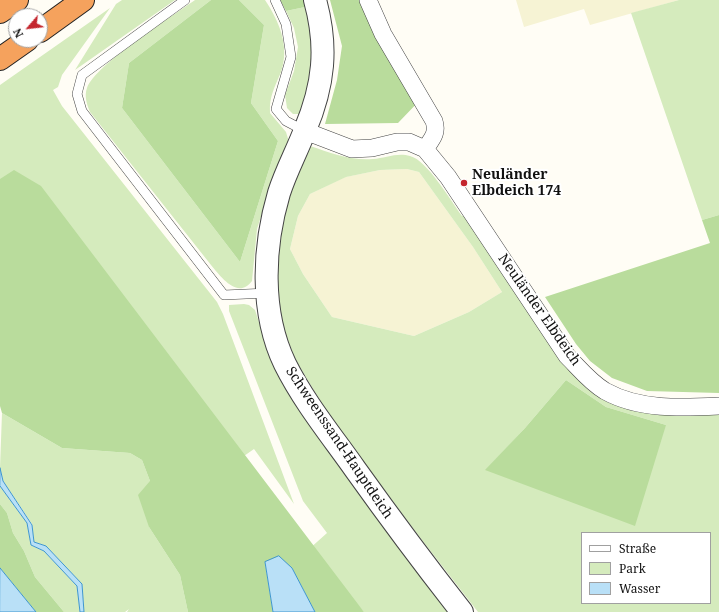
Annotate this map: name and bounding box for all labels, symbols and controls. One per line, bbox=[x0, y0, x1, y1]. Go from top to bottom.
north arrow bbox=[8, 8, 48, 48]
text: N bbox=[9, 26, 27, 41]
place label: Neuländer Elbdeich 174 bbox=[472, 167, 561, 200]
marker: Neuländer Elbdeich 174 bbox=[459, 178, 469, 188]
street label: Neuländer Elbdeich bbox=[494, 251, 584, 369]
street label: Schweenssand-Hauptdeich bbox=[282, 364, 396, 522]
legend bbox=[581, 532, 711, 604]
text: Straße bbox=[619, 540, 656, 557]
text: Park bbox=[619, 560, 646, 577]
text: Wasser bbox=[619, 580, 660, 597]

